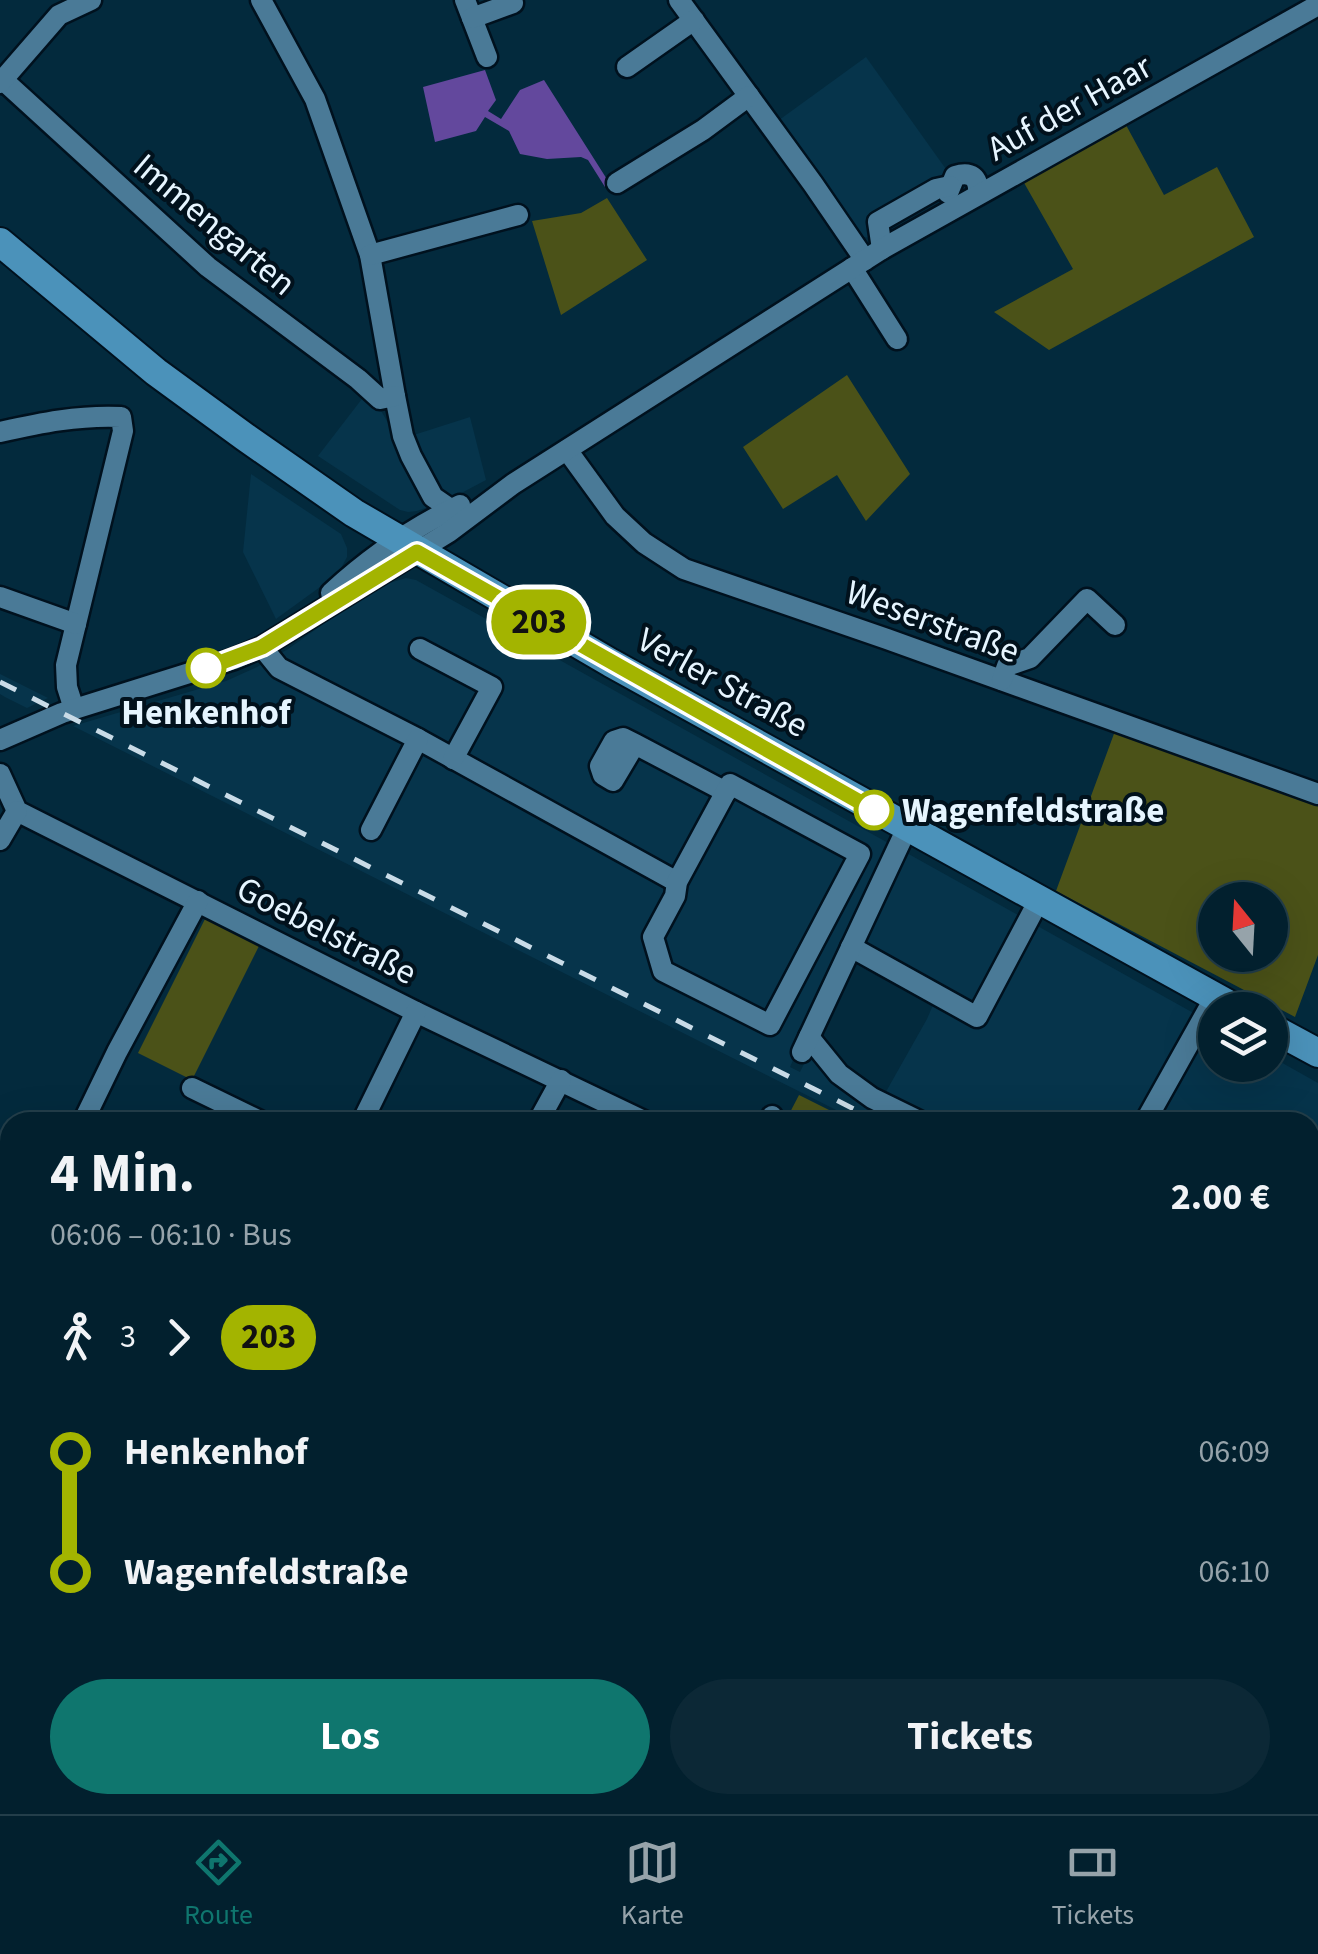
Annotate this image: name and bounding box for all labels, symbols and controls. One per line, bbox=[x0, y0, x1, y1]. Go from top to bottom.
street label: Auf der Haar bbox=[978, 42, 1162, 174]
street label: Immengarten bbox=[122, 142, 306, 308]
street label: Weserstraße bbox=[839, 567, 1026, 676]
line badge: 203 bbox=[482, 590, 596, 654]
text: 203 bbox=[511, 597, 567, 647]
street label: Verler Straße bbox=[628, 615, 817, 750]
marker: Henkenhof bbox=[187, 649, 225, 687]
place label: Henkenhof bbox=[121, 688, 293, 738]
place label: Wagenfeldstraße bbox=[902, 786, 1164, 836]
marker: Wagenfeldstraße bbox=[855, 791, 893, 829]
street label: Goebelstraße bbox=[228, 864, 425, 998]
north arrow bbox=[1198, 882, 1288, 972]
map controls bbox=[1198, 882, 1288, 1082]
button: layers bbox=[1198, 992, 1288, 1082]
text: 4 Min. bbox=[50, 1135, 195, 1213]
text: 2.00 € bbox=[1171, 1170, 1270, 1224]
text: 06:06 – 06:10 · Bus bbox=[50, 1212, 292, 1258]
icon: walk bbox=[50, 1310, 105, 1365]
icon: forward bbox=[151, 1310, 206, 1365]
text: 203 bbox=[241, 1312, 296, 1362]
text: 3 bbox=[120, 1314, 136, 1360]
text: Henkenhof bbox=[124, 1425, 308, 1479]
text: 06:09 bbox=[1198, 1429, 1270, 1475]
text: Wagenfeldstraße bbox=[124, 1545, 409, 1599]
text: 06:10 bbox=[1198, 1549, 1270, 1595]
button: Los bbox=[50, 1679, 650, 1794]
button: Tickets bbox=[670, 1679, 1270, 1794]
tab: Route bbox=[184, 1835, 253, 1935]
tab: Karte bbox=[621, 1835, 684, 1935]
tab: Tickets bbox=[1052, 1835, 1134, 1935]

